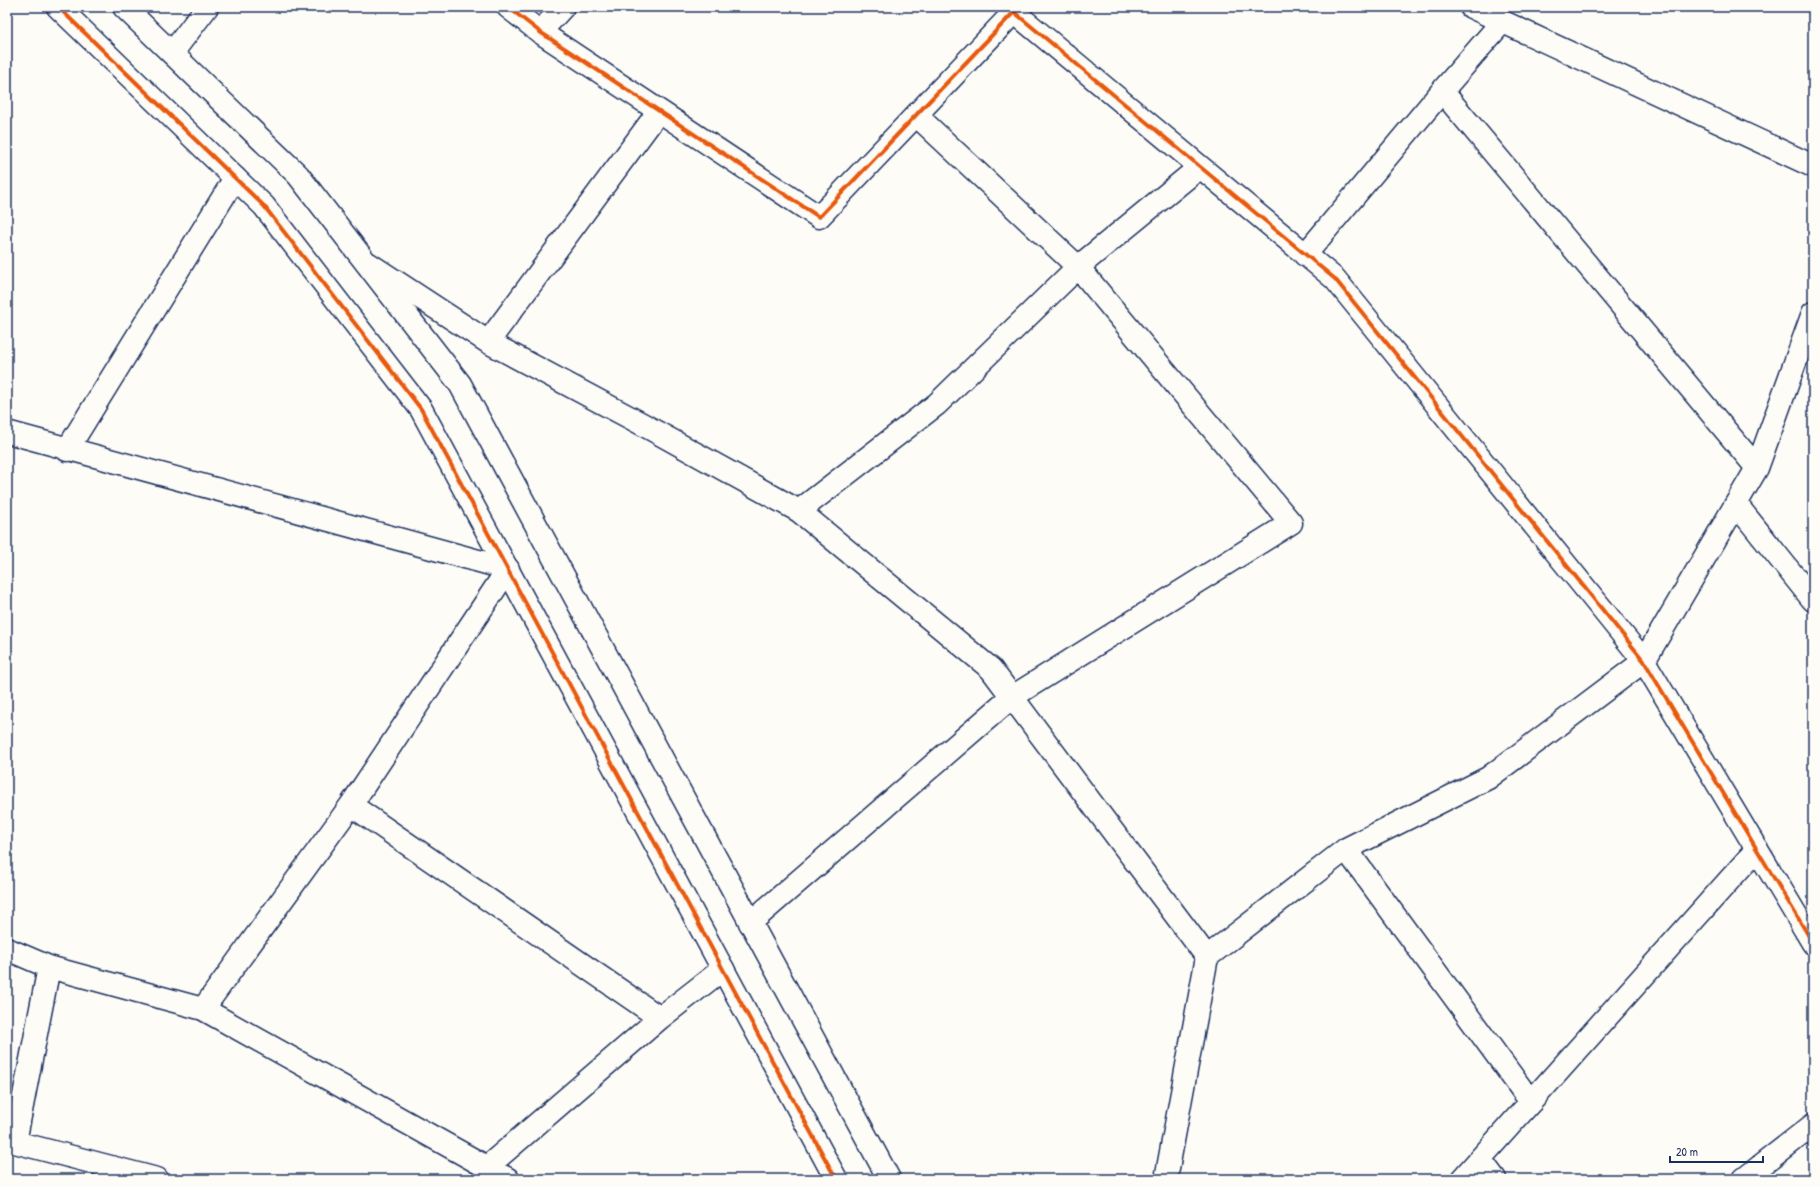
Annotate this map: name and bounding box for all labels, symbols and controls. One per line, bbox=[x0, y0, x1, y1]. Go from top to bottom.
scale bar bbox=[1670, 1138, 1763, 1164]
text: 20 m bbox=[1676, 1143, 1698, 1160]

